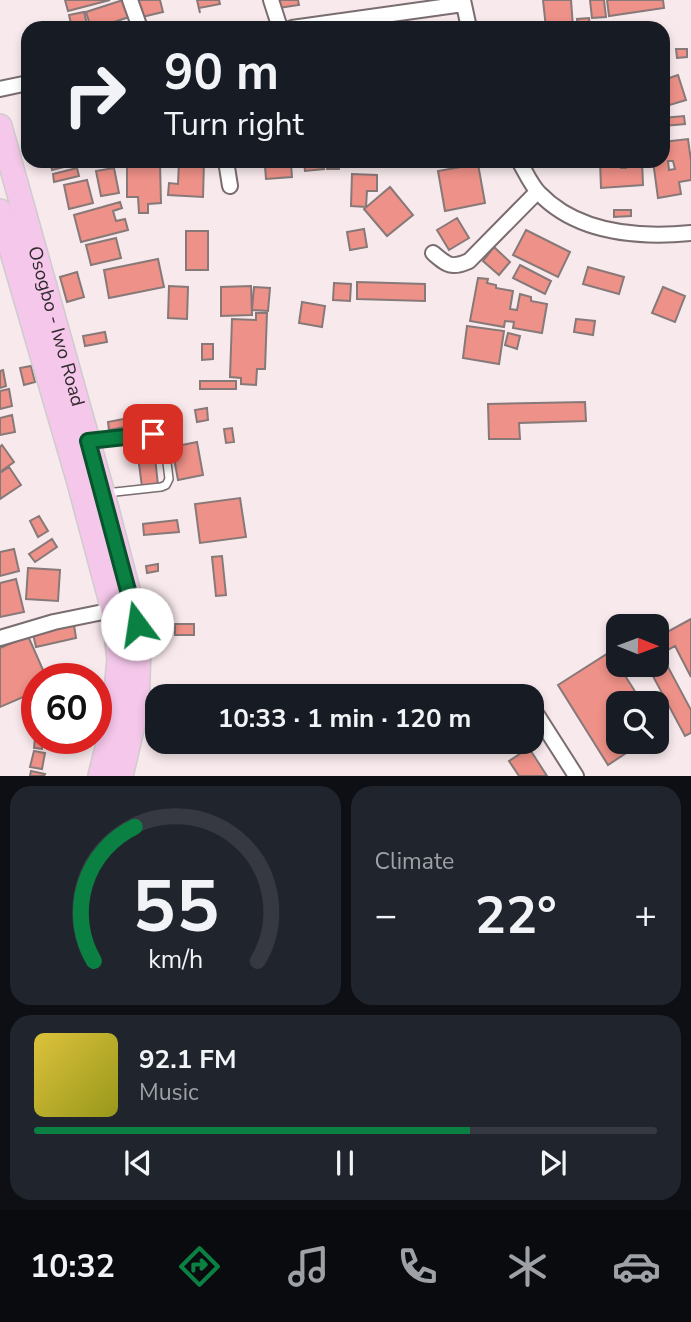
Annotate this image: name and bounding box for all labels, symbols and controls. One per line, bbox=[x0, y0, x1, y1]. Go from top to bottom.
text: 90 m bbox=[164, 39, 279, 106]
icon: right bbox=[49, 49, 140, 140]
text: Turn right bbox=[164, 103, 304, 146]
street label: Osogbo - Iwo Road bbox=[21, 243, 91, 409]
pin bbox=[123, 404, 183, 464]
icon: arrive bbox=[134, 415, 172, 453]
position arrow bbox=[100, 587, 174, 661]
north arrow bbox=[606, 614, 668, 677]
map controls bbox=[606, 614, 669, 754]
speed limit sign: 60 bbox=[21, 663, 112, 754]
button: search bbox=[606, 691, 669, 754]
text: 10:33 · 1 min · 120 m bbox=[218, 701, 471, 736]
text: Climate bbox=[375, 846, 454, 877]
text: 55 bbox=[132, 858, 219, 958]
text: 22° bbox=[475, 880, 557, 951]
text: − bbox=[375, 890, 397, 941]
text: + bbox=[634, 890, 657, 941]
text: km/h bbox=[148, 943, 203, 977]
text: 92.1 FM bbox=[139, 1042, 236, 1077]
text: Music bbox=[139, 1077, 199, 1108]
icon: previous bbox=[119, 1144, 157, 1182]
icon: pause bbox=[326, 1144, 364, 1182]
icon: next bbox=[534, 1144, 572, 1182]
icon: directions bbox=[175, 1242, 224, 1291]
icon: music bbox=[284, 1242, 333, 1291]
icon: phone bbox=[393, 1242, 442, 1291]
icon: climate bbox=[503, 1242, 552, 1291]
icon: car bbox=[612, 1242, 661, 1291]
text: 10:32 bbox=[30, 1245, 115, 1288]

